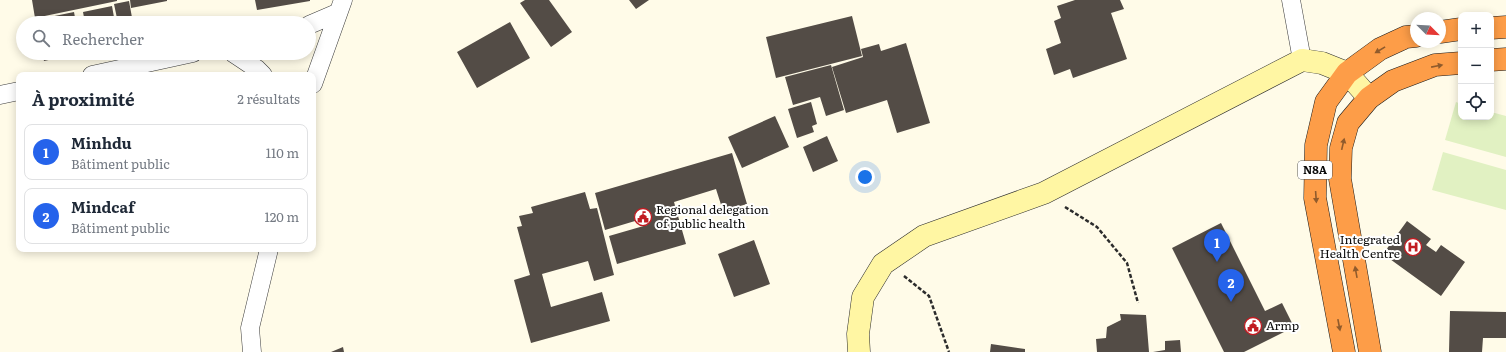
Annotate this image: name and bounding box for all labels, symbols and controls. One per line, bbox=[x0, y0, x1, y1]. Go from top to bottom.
north arrow bbox=[1410, 12, 1446, 48]
map controls bbox=[1458, 12, 1494, 120]
button: + bbox=[1458, 12, 1494, 48]
search box bbox=[16, 16, 316, 60]
icon: search bbox=[30, 27, 52, 49]
text: Rechercher bbox=[62, 27, 144, 50]
one-way arrow bbox=[1374, 46, 1386, 53]
button: − bbox=[1458, 48, 1494, 84]
one-way arrow bbox=[1431, 62, 1443, 68]
button: locate bbox=[1458, 84, 1494, 120]
text: À proximité bbox=[32, 86, 135, 111]
text: 2 résultats bbox=[237, 89, 300, 108]
text: Minhdu bbox=[71, 131, 132, 154]
one-way arrow bbox=[1340, 138, 1346, 150]
text: 1 bbox=[43, 143, 49, 162]
text: 110 m bbox=[266, 143, 299, 162]
text: Bâtiment public bbox=[71, 154, 170, 173]
road number: N8A bbox=[1298, 161, 1332, 179]
your location bbox=[855, 167, 875, 187]
one-way arrow bbox=[1312, 191, 1319, 203]
text: Mindcaf bbox=[71, 195, 135, 218]
place label: Regional delegation of public health bbox=[656, 200, 769, 232]
text: 2 bbox=[43, 207, 49, 226]
text: 120 m bbox=[264, 207, 299, 226]
public building icon: Regional delegation of public health bbox=[633, 207, 653, 227]
text: Bâtiment public bbox=[71, 218, 170, 237]
pin: 1 bbox=[1204, 229, 1230, 262]
place label: Integrated Health Centre bbox=[1320, 230, 1401, 262]
hospital icon: Integrated Health Centre bbox=[1403, 237, 1423, 257]
one-way arrow bbox=[1353, 266, 1359, 278]
pin: 2 bbox=[1218, 269, 1244, 302]
public building icon: Armp bbox=[1243, 316, 1263, 336]
place label: Armp bbox=[1266, 316, 1299, 334]
one-way arrow bbox=[1336, 318, 1342, 331]

